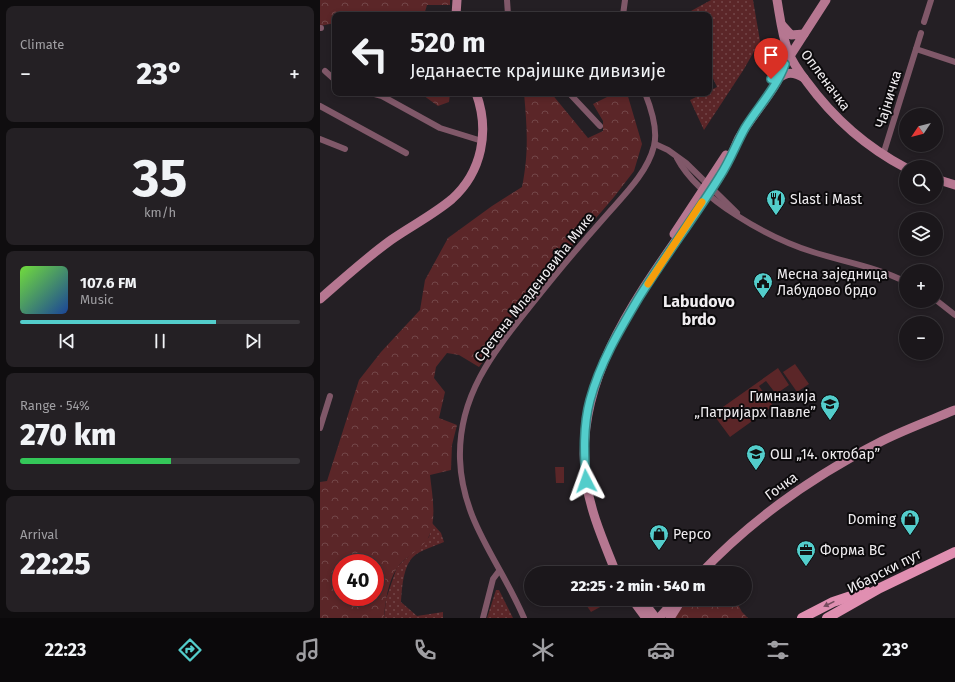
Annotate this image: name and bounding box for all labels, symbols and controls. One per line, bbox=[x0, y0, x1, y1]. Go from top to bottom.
text: 520 m bbox=[410, 26, 486, 59]
icon: left bbox=[344, 28, 396, 80]
text: Climate bbox=[20, 37, 64, 52]
pin bbox=[754, 38, 788, 79]
icon: arrive bbox=[760, 44, 782, 66]
street label: Опленачка bbox=[797, 46, 854, 114]
text: 23° bbox=[137, 56, 183, 92]
text: Једанаесте крајишке дивизије bbox=[410, 60, 666, 82]
text: − bbox=[20, 61, 31, 88]
text: + bbox=[289, 61, 300, 88]
street label: Чајничка bbox=[872, 68, 905, 130]
north arrow bbox=[899, 108, 943, 152]
map controls bbox=[899, 108, 943, 360]
text: 35 bbox=[133, 147, 187, 210]
button: search bbox=[899, 160, 943, 204]
restaurant icon: Slast i Mast bbox=[765, 188, 787, 216]
place label: Slast i Mast bbox=[790, 191, 863, 208]
text: km/h bbox=[144, 205, 176, 220]
street label: Сретена Младеновића Мике bbox=[471, 209, 598, 365]
button: layers bbox=[899, 212, 943, 256]
button: + bbox=[899, 264, 943, 308]
place label: Месна заједница Лабудово брдо bbox=[777, 266, 888, 299]
public building icon: Месна заједница Лабудово брдо bbox=[752, 271, 774, 299]
text: 107.6 FM bbox=[80, 274, 137, 292]
text: Music bbox=[80, 292, 114, 307]
district label: Labudovo brdo bbox=[663, 292, 735, 329]
button: − bbox=[899, 316, 943, 360]
icon: previous bbox=[56, 330, 78, 352]
icon: pause bbox=[149, 330, 171, 352]
icon: next bbox=[242, 330, 264, 352]
place label: Гимназија „Патријарх Павле” bbox=[694, 388, 816, 421]
school or university icon: Гимназија „Патријарх Павле” bbox=[819, 393, 841, 421]
text: Range · 54% bbox=[20, 398, 90, 413]
text: 270 km bbox=[20, 417, 116, 453]
school or university icon: ОШ „14. октобар” bbox=[745, 443, 767, 471]
place label: ОШ „14. октобар” bbox=[770, 446, 881, 463]
position arrow bbox=[565, 460, 607, 502]
street label: Гочка bbox=[762, 469, 801, 504]
shop icon: Doming bbox=[899, 508, 921, 536]
place label: Doming bbox=[847, 511, 897, 528]
shop icon: Pepco bbox=[648, 523, 670, 551]
place label: Pepco bbox=[673, 526, 711, 543]
text: Arrival bbox=[20, 527, 58, 542]
office icon: Форма ВС bbox=[795, 539, 817, 567]
place label: Форма ВС bbox=[820, 542, 885, 559]
street label: Ибарски пут bbox=[844, 545, 925, 597]
text: 22:25 bbox=[20, 546, 91, 582]
speed limit sign: 40 bbox=[332, 554, 384, 606]
text: 22:25 · 2 min · 540 m bbox=[571, 577, 705, 595]
one-way arrow bbox=[824, 601, 835, 607]
icon: directions bbox=[176, 636, 204, 664]
icon: music bbox=[294, 636, 322, 664]
icon: phone bbox=[411, 636, 439, 664]
icon: climate bbox=[529, 636, 557, 664]
icon: car bbox=[647, 636, 675, 664]
icon: filters bbox=[764, 636, 792, 664]
text: 22:23 bbox=[45, 639, 86, 661]
text: 23° bbox=[882, 639, 910, 661]

